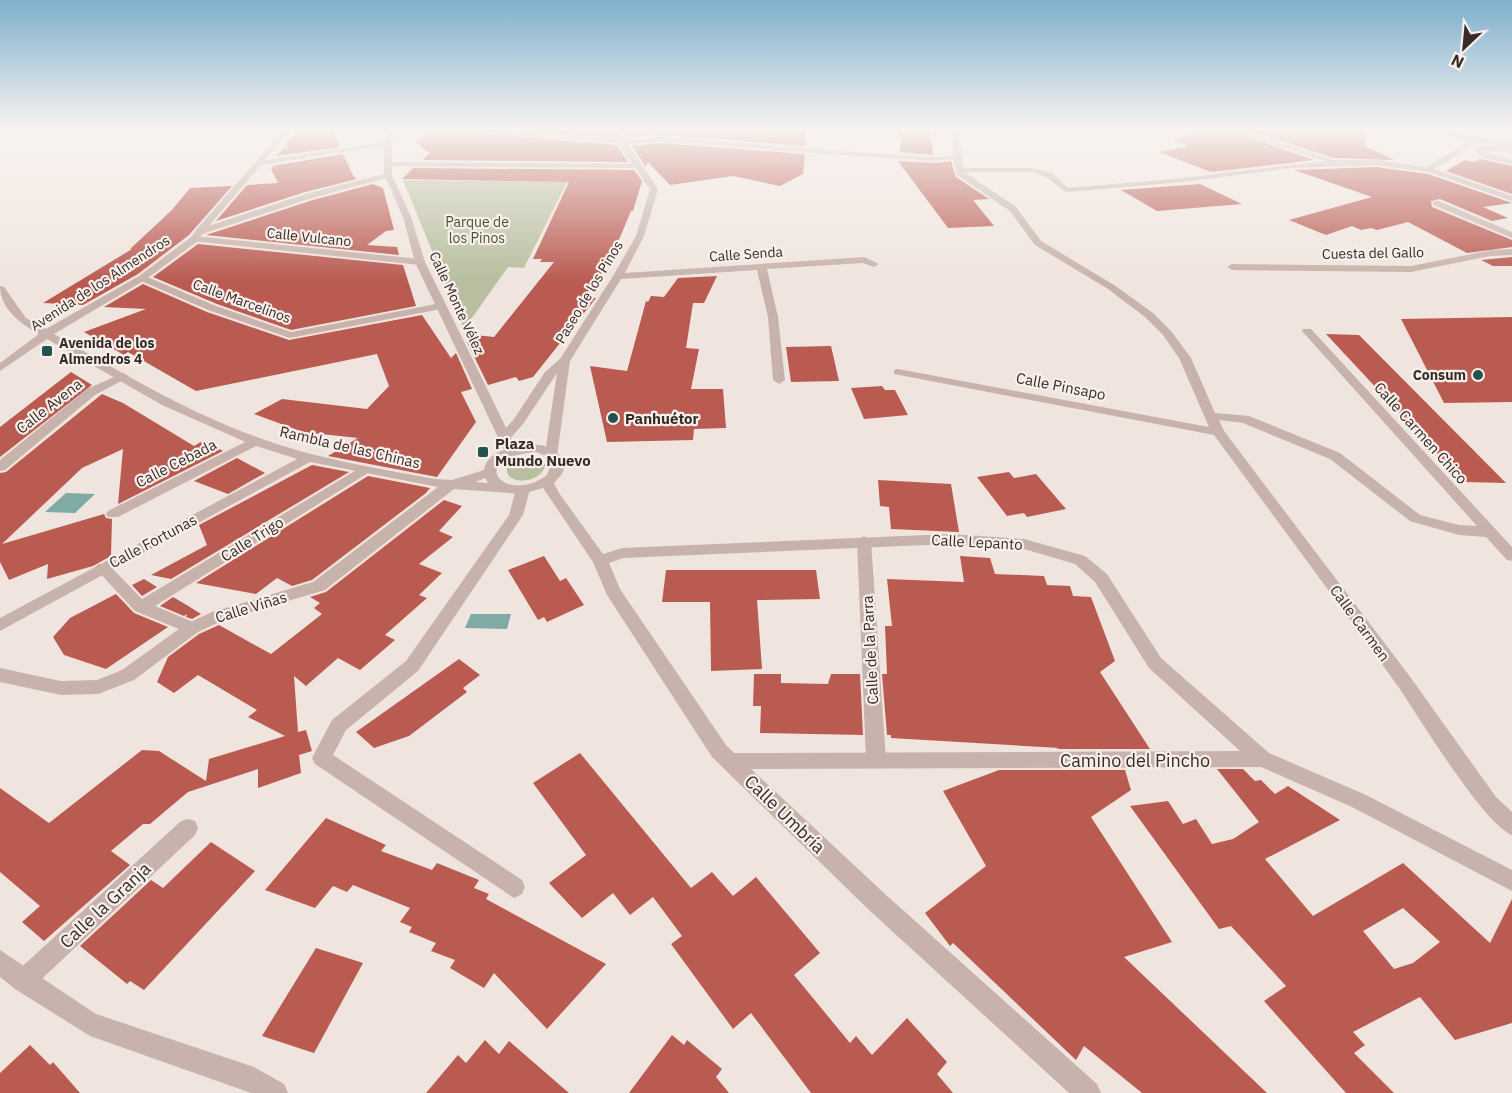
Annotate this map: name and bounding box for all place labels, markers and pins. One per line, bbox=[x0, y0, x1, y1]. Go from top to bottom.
place label: Avenida de los Almendros 4 bbox=[59, 334, 154, 368]
marker: Avenida de los Almendros 4 bbox=[40, 344, 54, 358]
place label: Consum bbox=[1413, 366, 1466, 384]
marker: Consum bbox=[1471, 368, 1485, 382]
place label: Panhuétor bbox=[625, 409, 699, 428]
marker: Panhuétor bbox=[606, 411, 620, 425]
place label: Plaza Mundo Nuevo bbox=[495, 434, 591, 470]
marker: Plaza Mundo Nuevo bbox=[476, 445, 490, 459]

